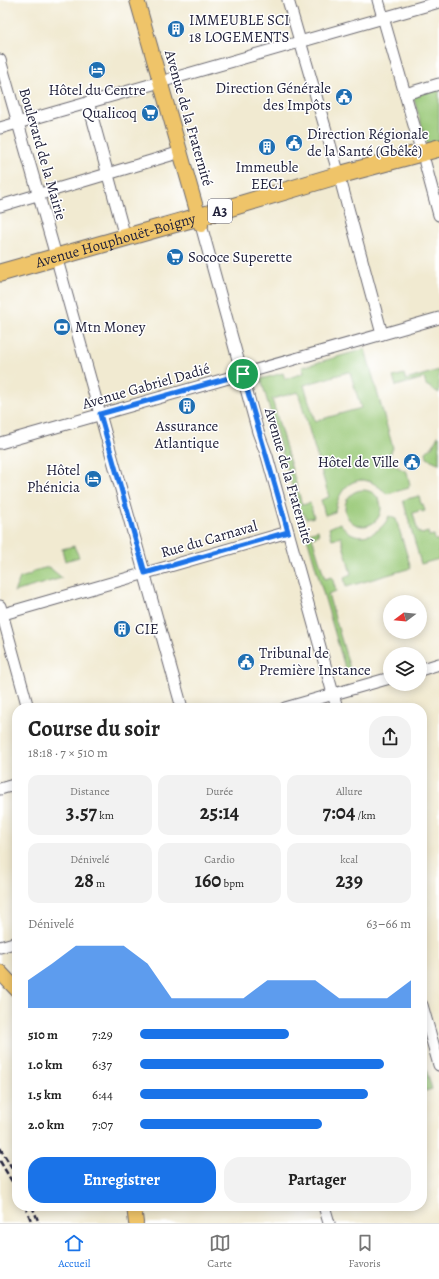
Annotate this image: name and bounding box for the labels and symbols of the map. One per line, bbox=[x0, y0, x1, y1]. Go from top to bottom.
place label: IMMEUBLE SCI 18 LOGEMENTS bbox=[189, 10, 290, 47]
building icon: IMMEUBLE SCI 18 LOGEMENTS bbox=[166, 19, 186, 39]
street label: Avenue de la Fraternité bbox=[160, 47, 218, 189]
hotel icon: Hôtel du Centre bbox=[87, 60, 107, 80]
place label: Direction Générale des Impôts bbox=[215, 78, 331, 115]
place label: Hôtel du Centre bbox=[48, 80, 146, 100]
street label: Boulevard de la Mairie bbox=[15, 86, 72, 223]
public building icon: Direction Générale des Impôts bbox=[334, 87, 354, 107]
place label: Qualicoq bbox=[82, 103, 137, 123]
supermarket icon: Qualicoq bbox=[140, 103, 160, 123]
place label: Direction Régionale de la Santé (Gbêkê) bbox=[307, 124, 429, 161]
public building icon: Direction Régionale de la Santé (Gbêkê) bbox=[284, 133, 304, 153]
building icon: Immeuble EECI bbox=[257, 137, 277, 157]
place label: Immeuble EECI bbox=[235, 157, 299, 194]
road number: A3 bbox=[208, 199, 232, 223]
street label: Avenue Houphouët-Boigny bbox=[32, 208, 198, 273]
supermarket icon: Sococe Superette bbox=[165, 247, 185, 267]
place label: Sococe Superette bbox=[188, 247, 292, 267]
bank icon: Mtn Money bbox=[52, 317, 72, 337]
place label: Mtn Money bbox=[75, 317, 146, 337]
pin bbox=[226, 357, 260, 391]
street label: Avenue Gabriel Dadié bbox=[79, 358, 212, 414]
building icon: Assurance Atlantique bbox=[177, 396, 197, 416]
street label: Avenue de la Fraternité bbox=[260, 405, 318, 547]
place label: Assurance Atlantique bbox=[154, 416, 219, 453]
place label: Hôtel de Ville bbox=[318, 452, 399, 472]
public building icon: Hôtel de Ville bbox=[402, 452, 422, 472]
place label: Hôtel Phénicia bbox=[27, 460, 80, 497]
hotel icon: Hôtel Phénicia bbox=[83, 469, 103, 489]
street label: Rue du Carnaval bbox=[158, 516, 260, 562]
north arrow bbox=[383, 595, 427, 639]
building icon: CIE bbox=[112, 619, 132, 639]
place label: CIE bbox=[135, 619, 159, 639]
place label: Tribunal de Première Instance bbox=[259, 643, 371, 680]
public building icon: Tribunal de Première Instance bbox=[236, 652, 256, 672]

